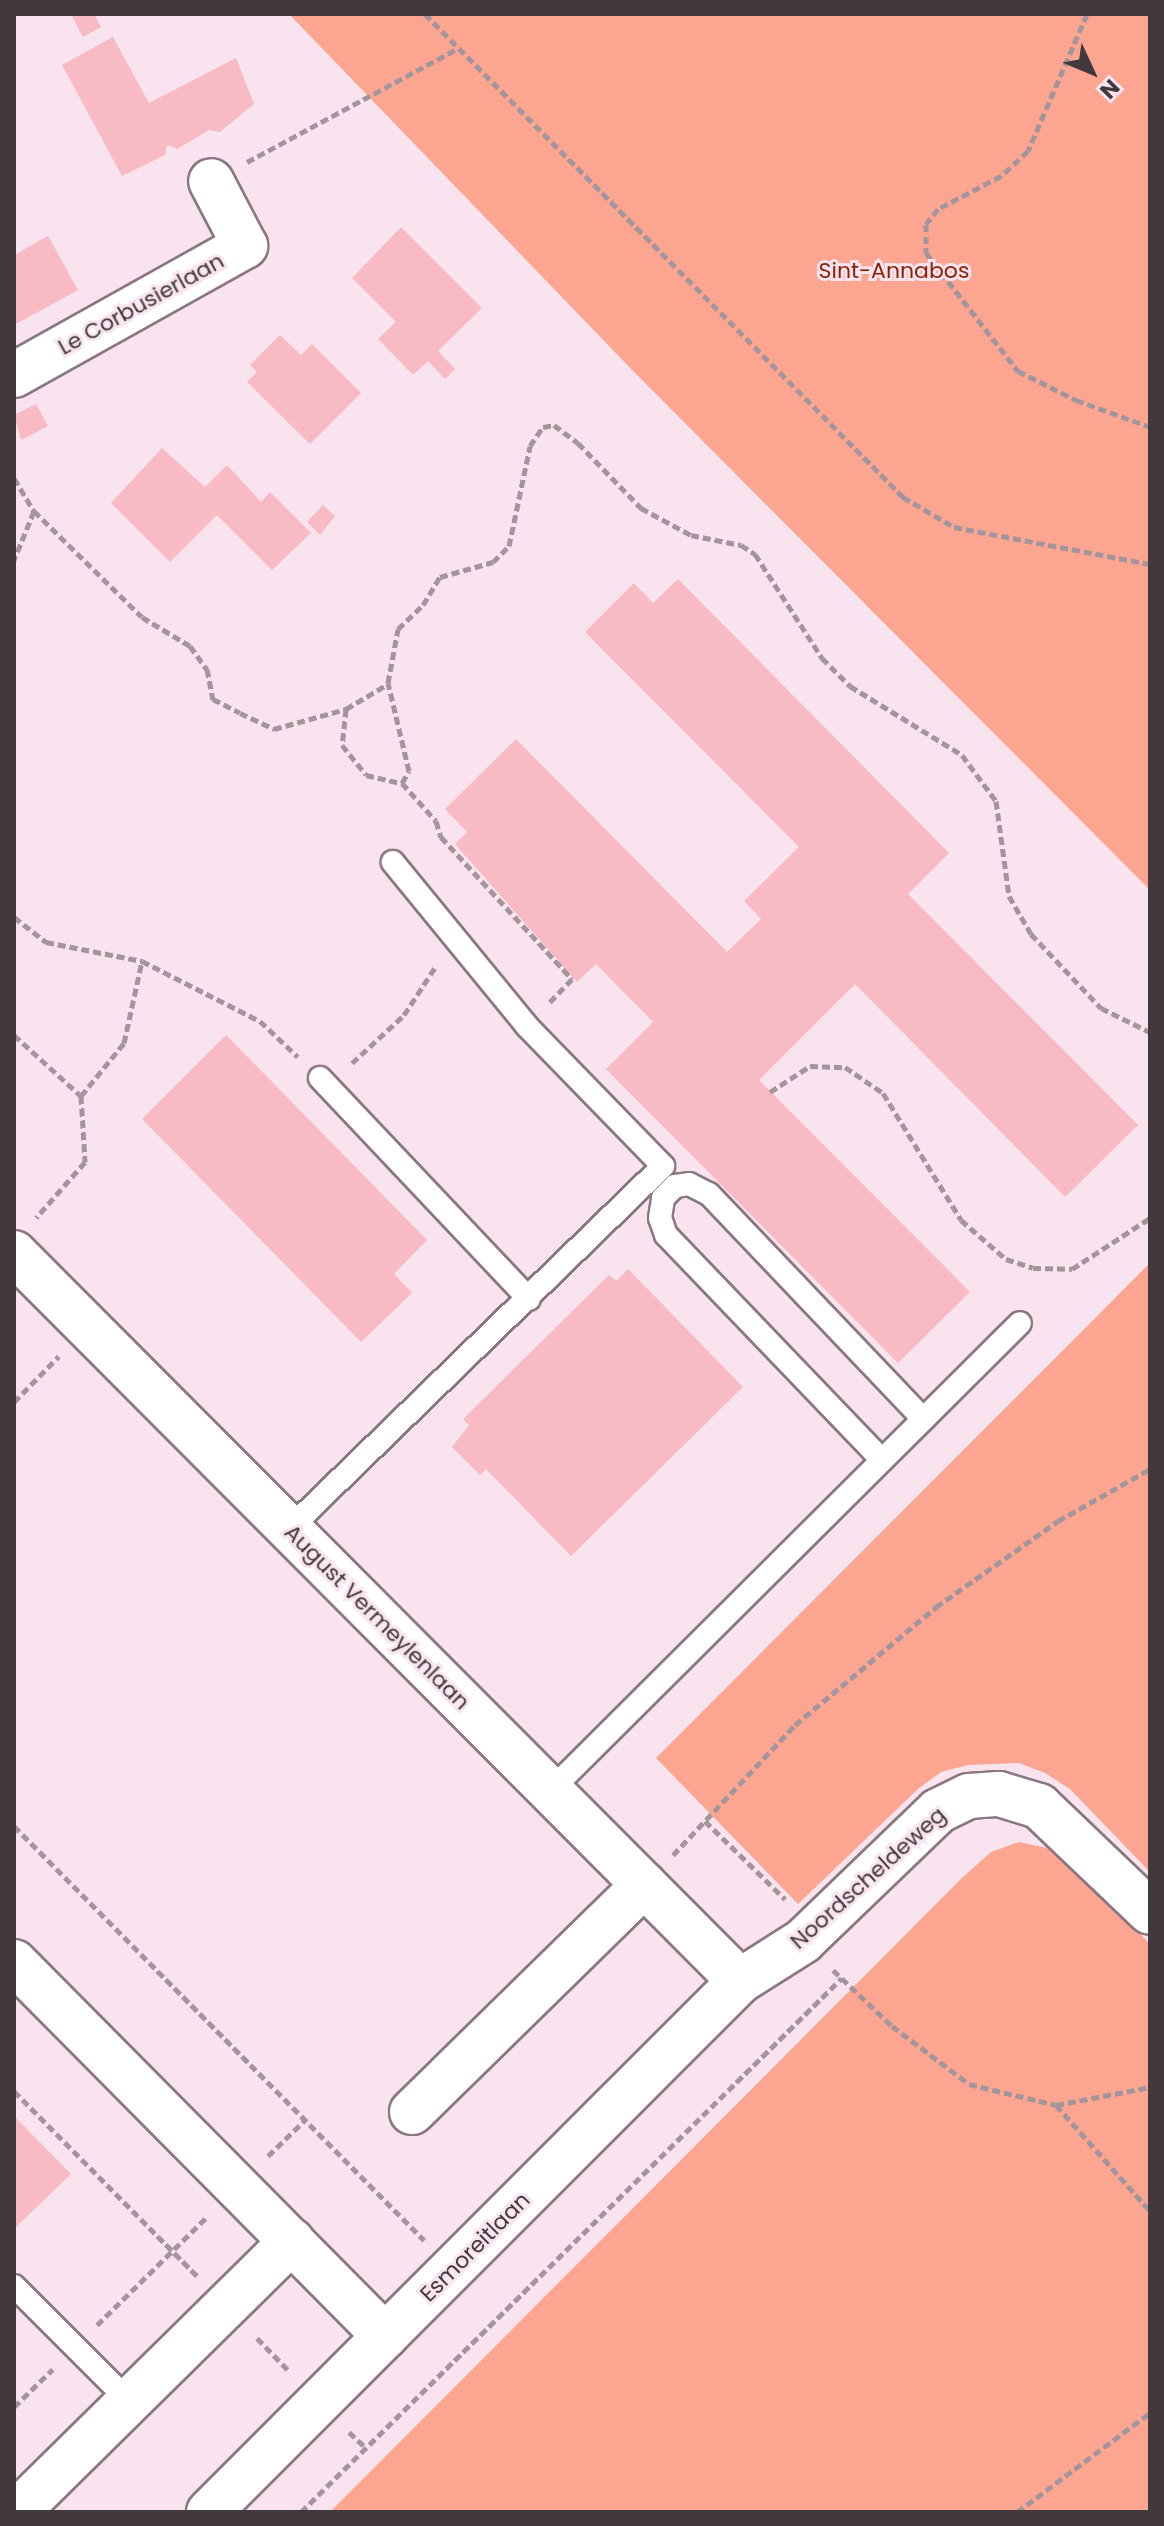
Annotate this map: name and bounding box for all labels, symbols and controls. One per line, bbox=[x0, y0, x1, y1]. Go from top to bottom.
north arrow bbox=[1052, 32, 1132, 112]
text: N bbox=[1093, 72, 1127, 106]
street label: Le Corbusierlaan bbox=[54, 248, 228, 360]
park label: Sint-Annabos bbox=[819, 258, 969, 284]
street label: August Vermeylenlaan bbox=[279, 1519, 475, 1715]
street label: Noordscheldeweg bbox=[785, 1801, 951, 1955]
street label: Esmoreitlaan bbox=[415, 2187, 535, 2307]

